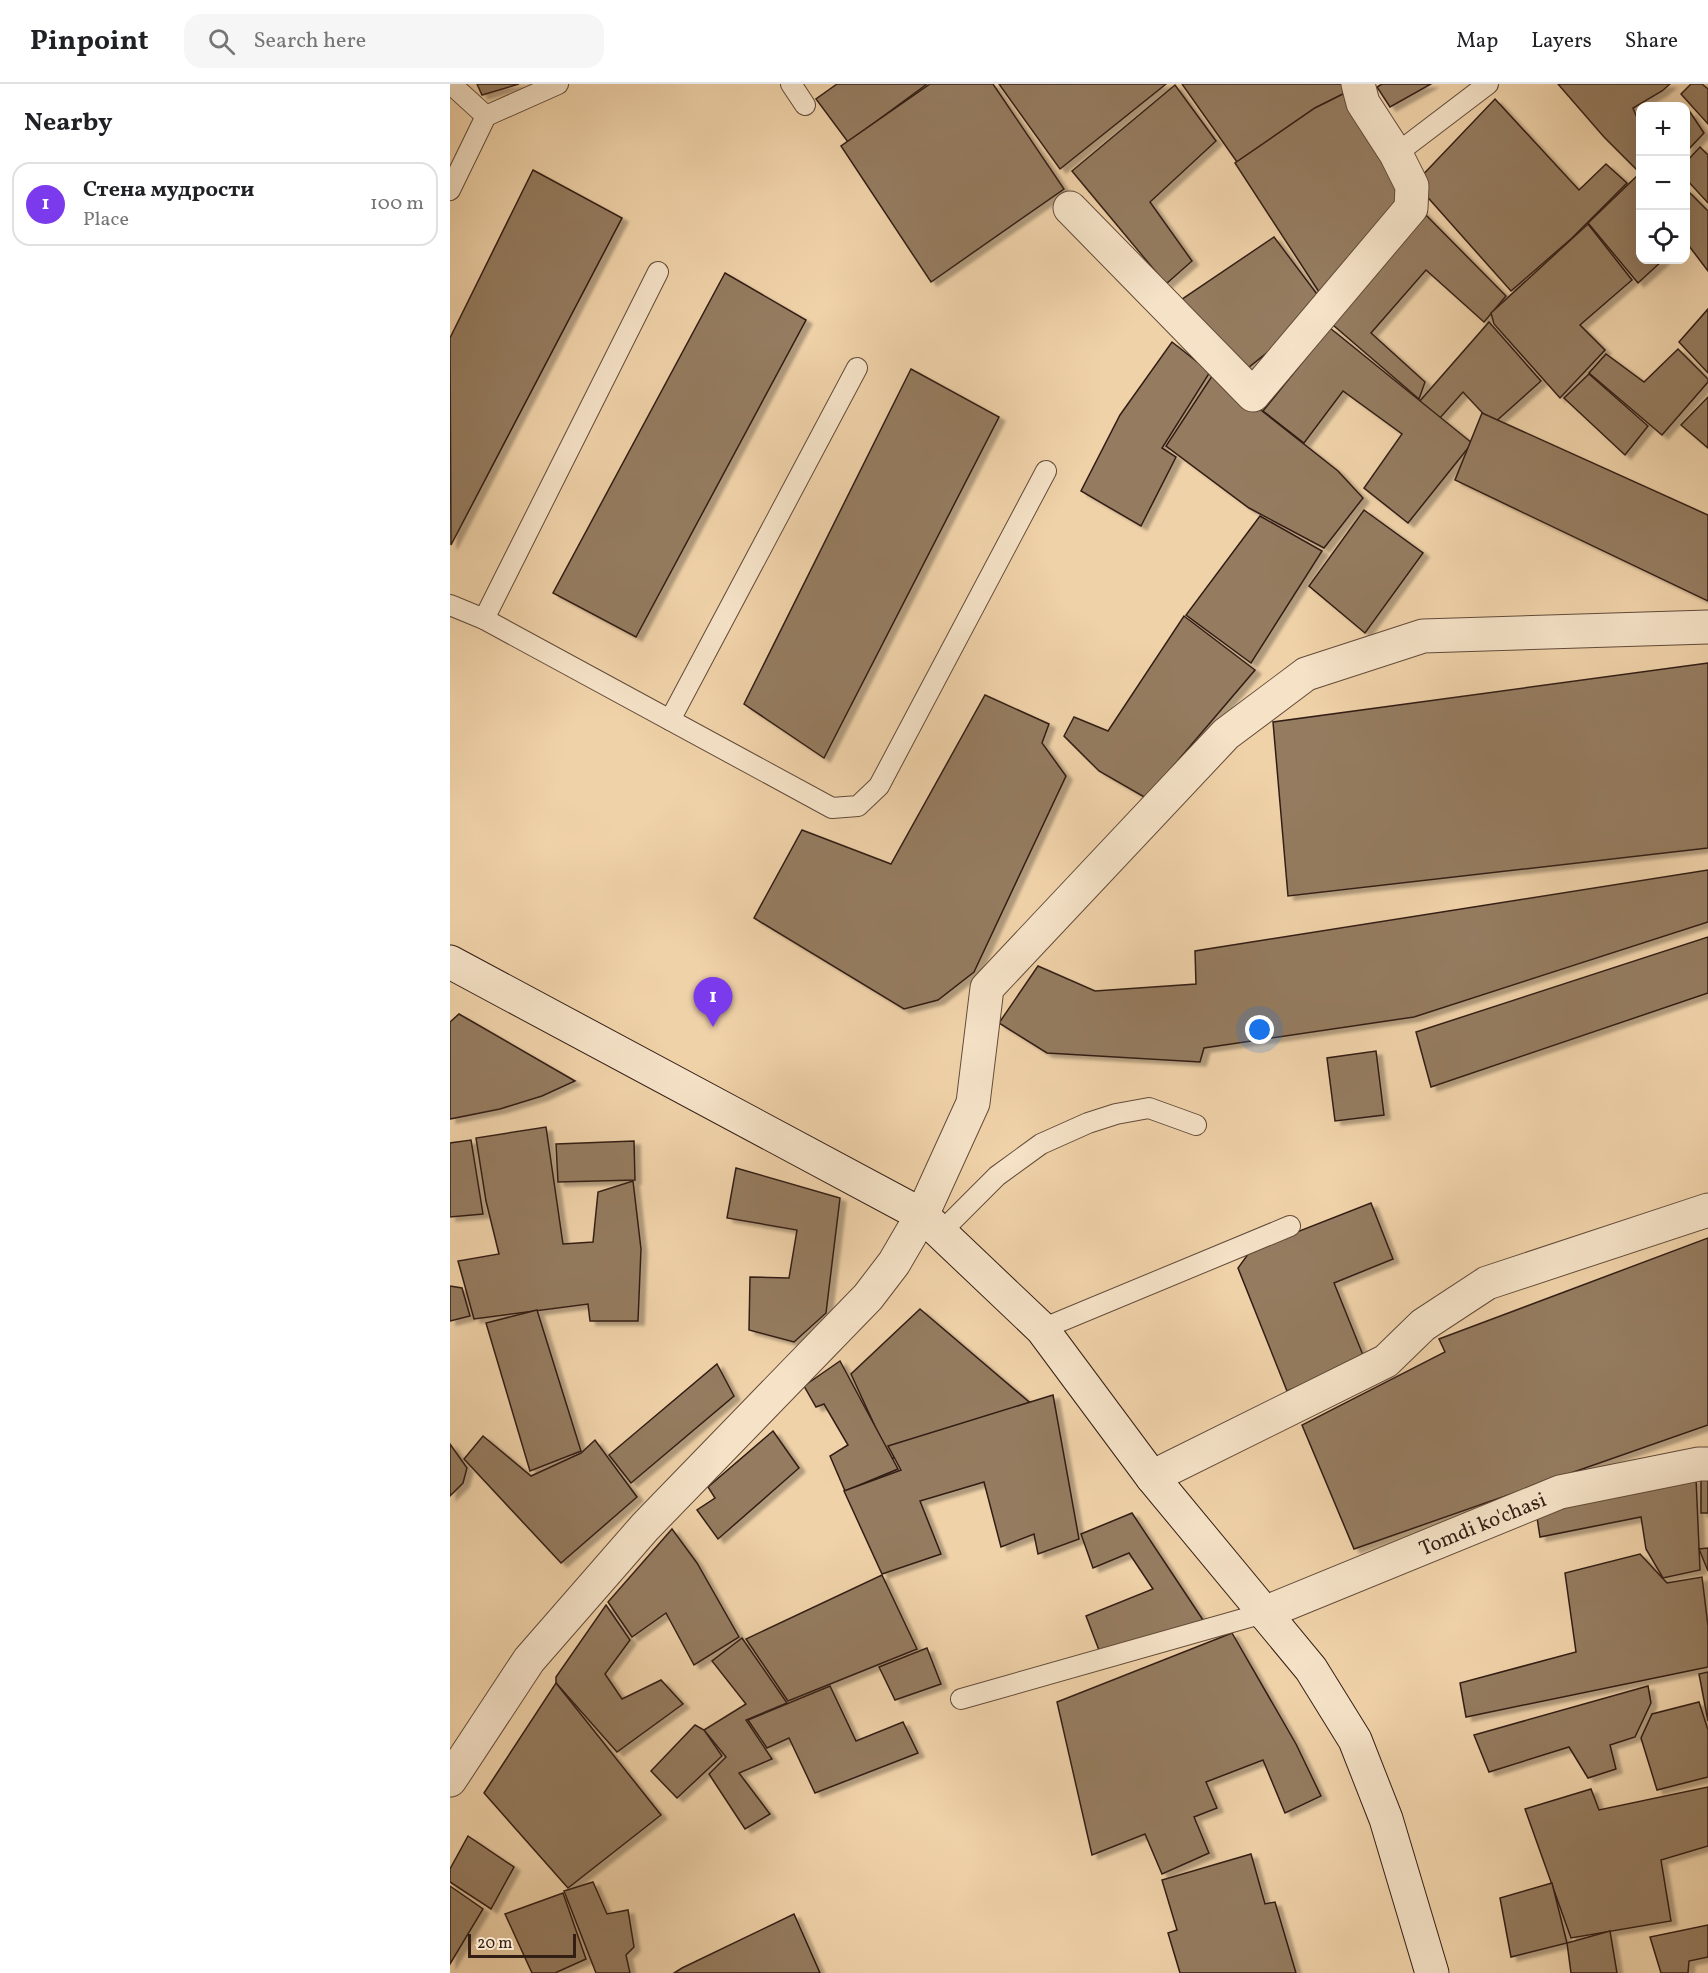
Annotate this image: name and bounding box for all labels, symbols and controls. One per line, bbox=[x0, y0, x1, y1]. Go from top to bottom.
search box bbox=[184, 14, 604, 68]
text: Pinpoint bbox=[30, 22, 148, 61]
icon: search bbox=[205, 25, 238, 58]
text: Search here bbox=[253, 26, 366, 57]
text: Map bbox=[1456, 27, 1498, 56]
text: Layers bbox=[1531, 27, 1592, 56]
text: Share bbox=[1625, 27, 1678, 56]
map controls bbox=[1636, 102, 1690, 264]
button: + bbox=[1636, 102, 1690, 156]
text: Nearby bbox=[24, 105, 113, 141]
button: − bbox=[1636, 156, 1690, 210]
text: Стена мудрости bbox=[83, 175, 255, 206]
text: 1 bbox=[41, 190, 50, 218]
text: 100 m bbox=[370, 190, 424, 218]
text: Place bbox=[83, 206, 129, 234]
button: locate bbox=[1636, 210, 1690, 264]
pin: 1 bbox=[694, 978, 732, 1027]
your location bbox=[1245, 1015, 1274, 1044]
street label: Tomdi ko'chasi bbox=[1415, 1486, 1551, 1564]
scale bar bbox=[468, 1931, 576, 1958]
text: 20 m bbox=[477, 1933, 512, 1955]

